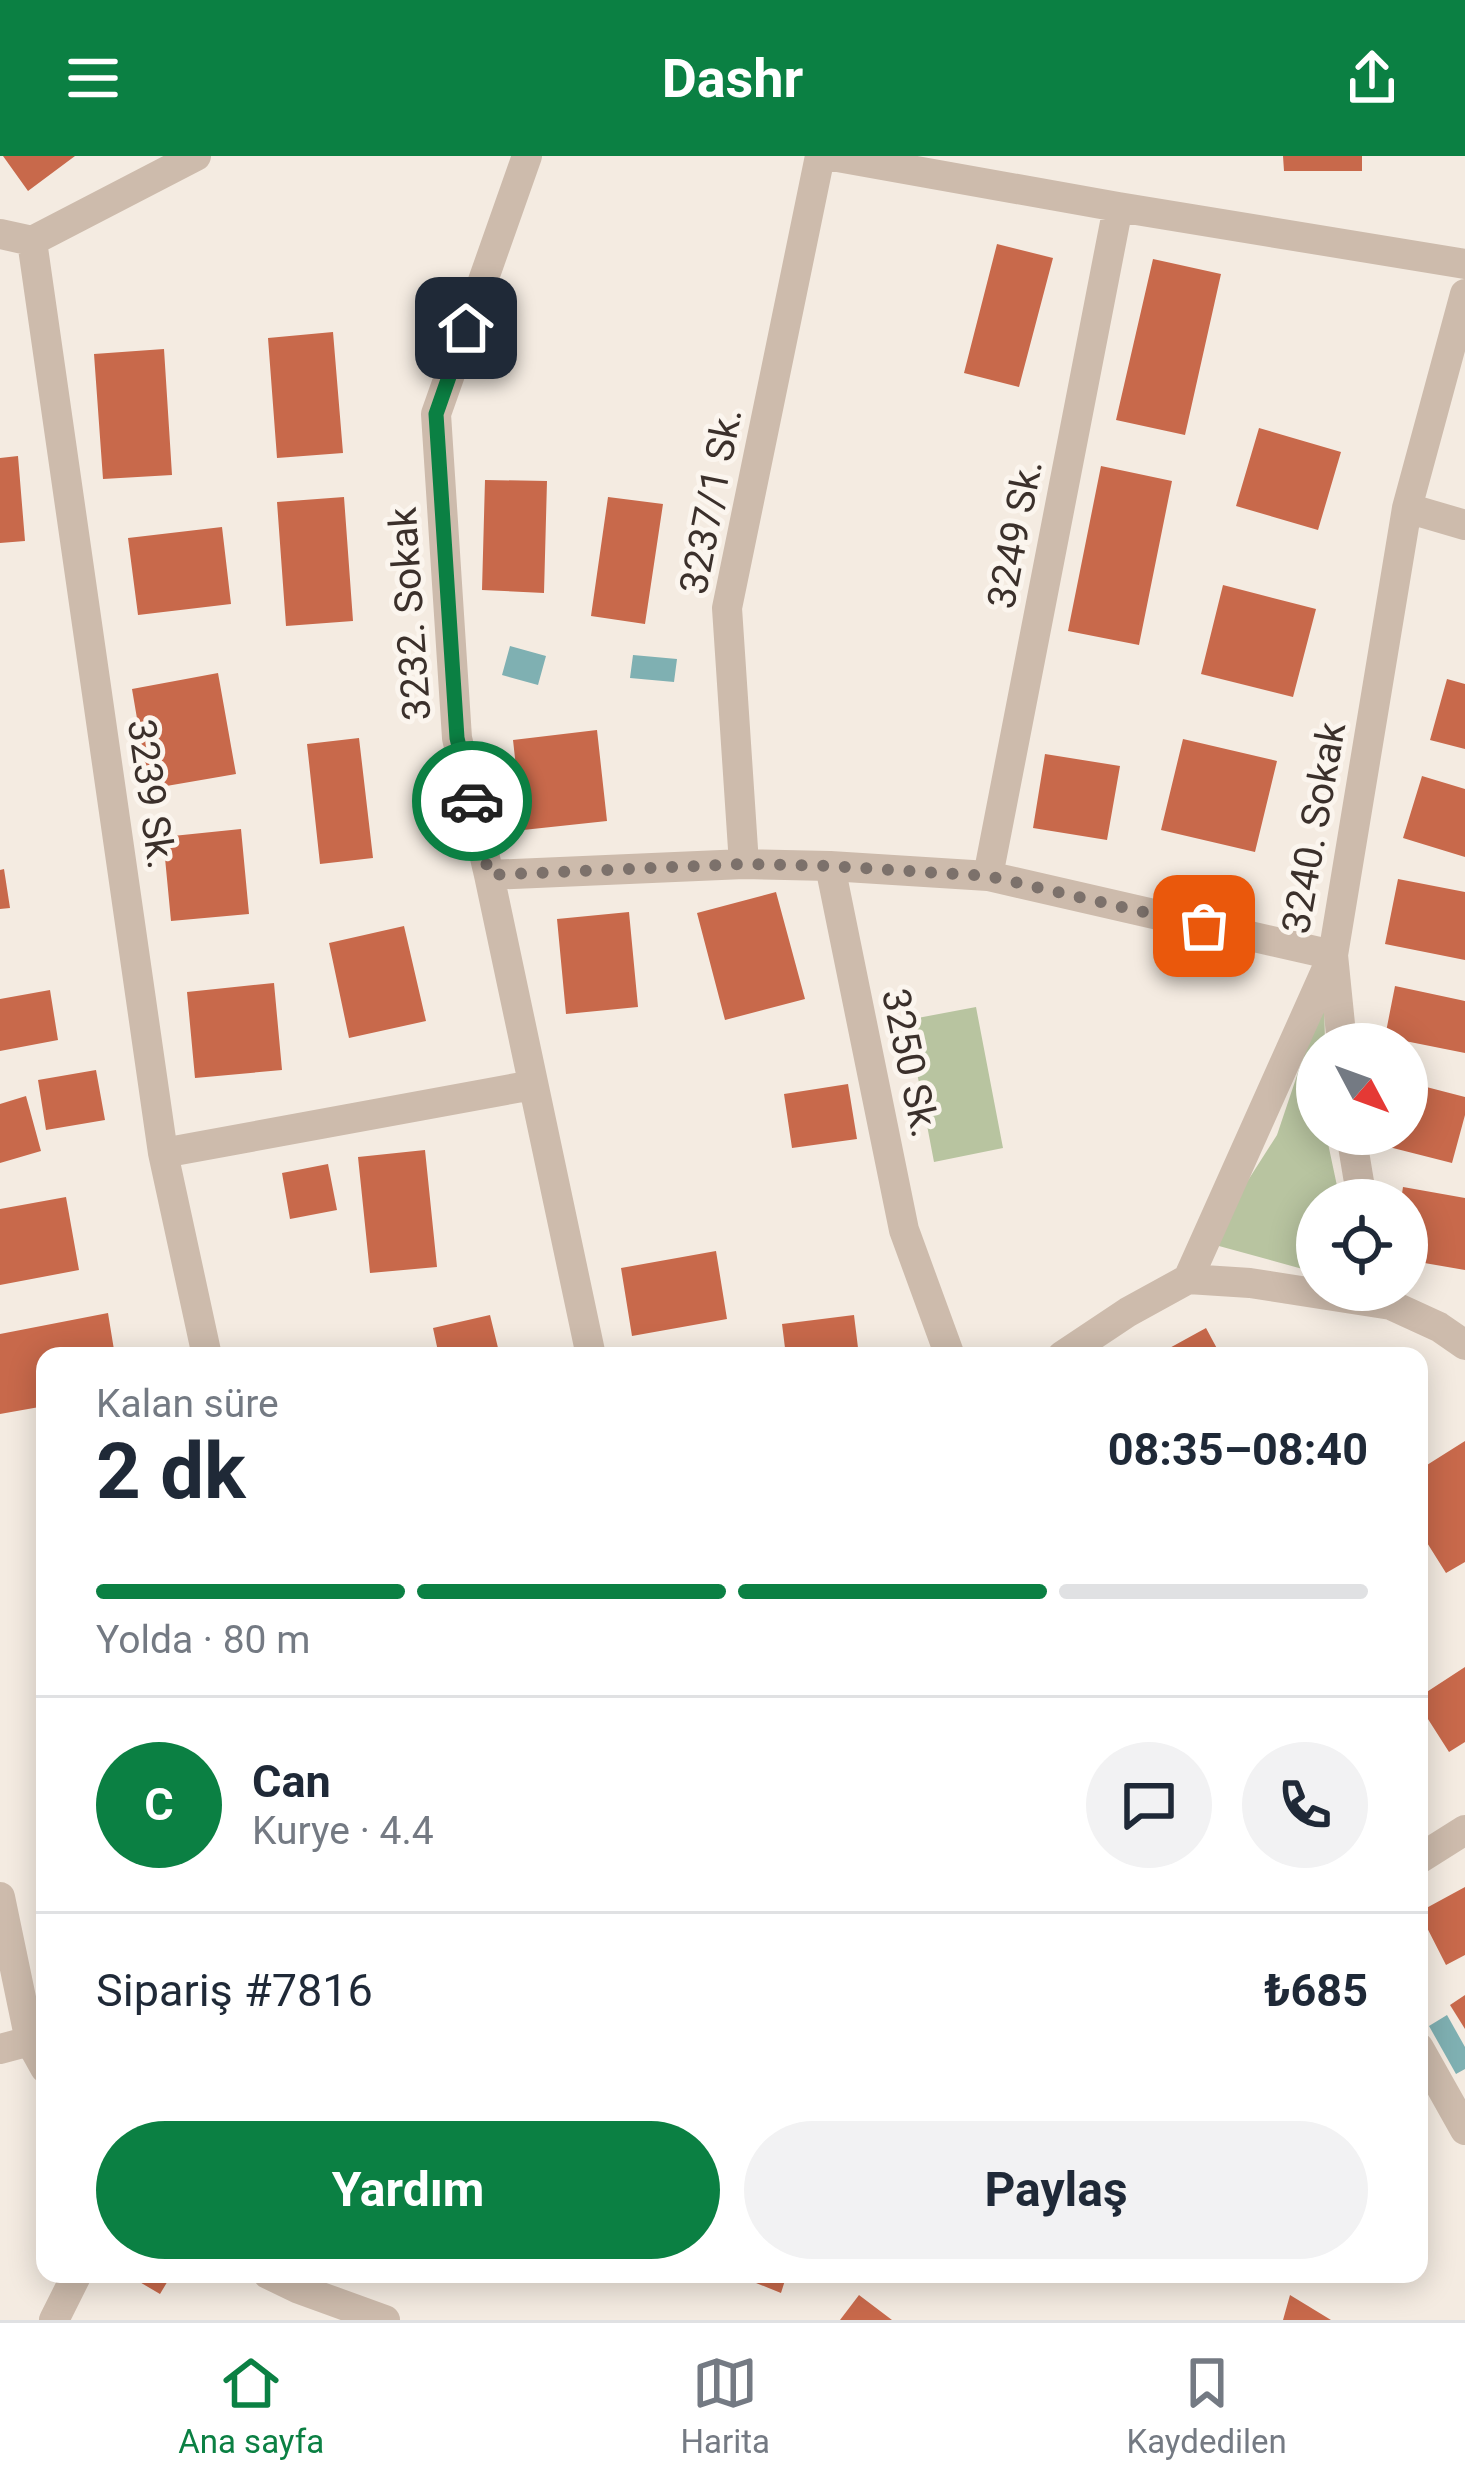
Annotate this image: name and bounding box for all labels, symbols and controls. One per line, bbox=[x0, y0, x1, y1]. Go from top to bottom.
icon: menu bbox=[60, 45, 126, 111]
icon: share bbox=[1339, 45, 1405, 111]
text: Dashr bbox=[662, 47, 803, 110]
pin bbox=[415, 277, 517, 379]
icon: home bbox=[433, 295, 499, 361]
street label: 3237/1 Sk. bbox=[670, 404, 752, 598]
street label: 3249 Sk. bbox=[978, 456, 1052, 612]
street label: 3232. Sokak bbox=[380, 506, 440, 722]
street label: 3239 Sk. bbox=[118, 716, 184, 872]
street label: 3240. Sokak bbox=[1273, 719, 1355, 937]
courier bbox=[412, 741, 532, 861]
icon: car bbox=[439, 768, 505, 834]
pin bbox=[1153, 875, 1255, 977]
icon: bag bbox=[1171, 893, 1237, 959]
street label: 3250 Sk. bbox=[872, 985, 948, 1141]
north arrow bbox=[1296, 1023, 1428, 1155]
map controls bbox=[1296, 1023, 1428, 1311]
button: locate bbox=[1296, 1179, 1428, 1311]
text: Kalan süre bbox=[96, 1381, 279, 1427]
text: 08:35–08:40 bbox=[1108, 1423, 1368, 1476]
text: 2 dk bbox=[96, 1426, 246, 1517]
text: Yolda · 80 m bbox=[96, 1617, 310, 1663]
button: chat bbox=[1086, 1742, 1212, 1868]
button: phone bbox=[1242, 1742, 1368, 1868]
text: Can bbox=[252, 1755, 331, 1808]
text: C bbox=[144, 1778, 174, 1831]
text: Kurye · 4.4 bbox=[252, 1808, 434, 1854]
text: Sipariş #7816 bbox=[96, 1964, 373, 2017]
text: ₺685 bbox=[1264, 1964, 1368, 2017]
button: Yardım bbox=[96, 2121, 720, 2259]
button: Paylaş bbox=[744, 2121, 1368, 2259]
tab: Ana sayfa bbox=[178, 2350, 324, 2461]
tab: Harita bbox=[681, 2350, 770, 2461]
tab: Kaydedilen bbox=[1126, 2350, 1287, 2461]

